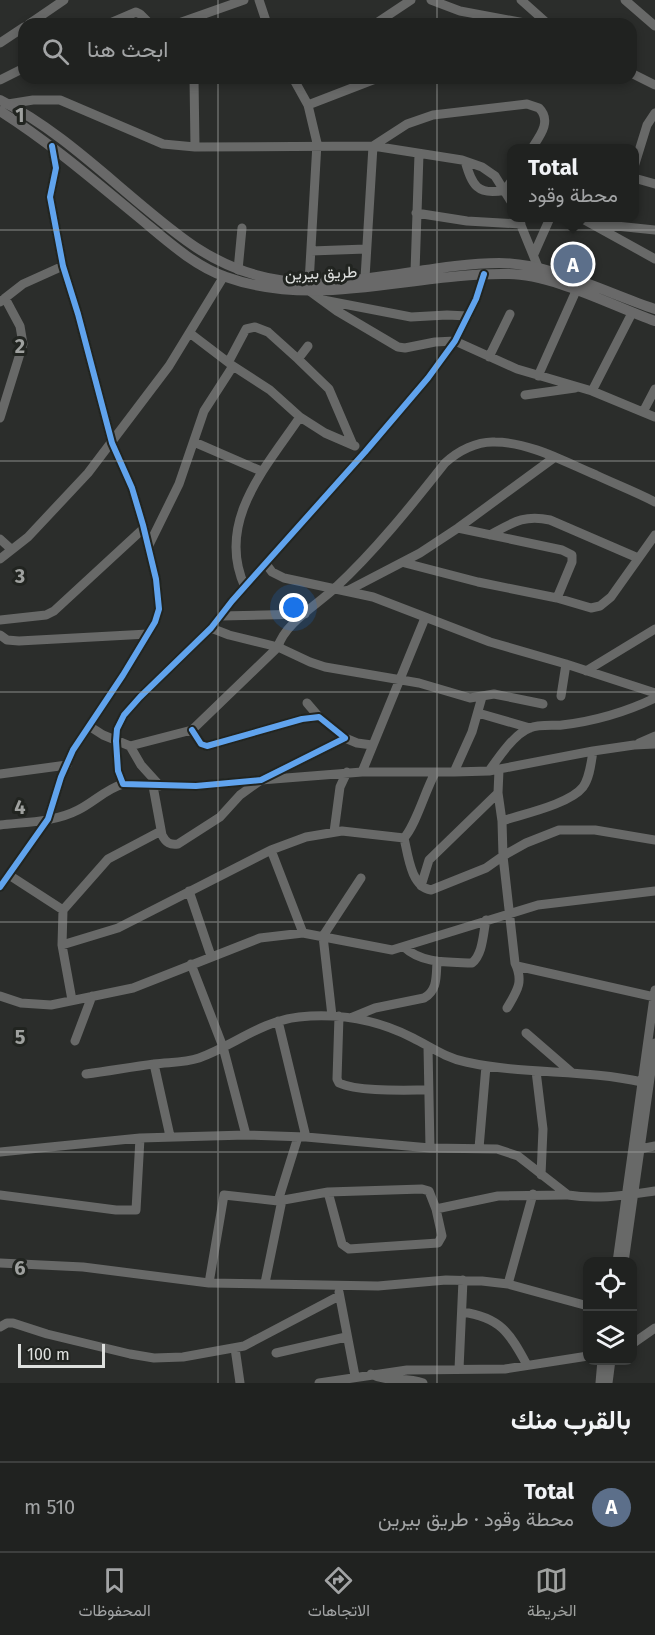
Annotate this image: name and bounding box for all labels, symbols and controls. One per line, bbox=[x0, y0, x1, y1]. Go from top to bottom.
search box bbox=[18, 18, 637, 84]
icon: search bbox=[39, 35, 72, 68]
text: ابحث هنا bbox=[87, 36, 168, 63]
text: 1 bbox=[15, 103, 25, 127]
popup bbox=[507, 144, 639, 222]
text: Total bbox=[528, 154, 578, 181]
text: محطة وقود bbox=[528, 183, 618, 207]
pin: A bbox=[554, 242, 592, 286]
street label: طريق بيرين bbox=[284, 262, 358, 285]
text: 2 bbox=[15, 334, 25, 358]
text: 3 bbox=[14, 564, 25, 588]
your location bbox=[279, 593, 308, 622]
text: 4 bbox=[14, 795, 26, 819]
text: 5 bbox=[15, 1025, 26, 1049]
text: 6 bbox=[14, 1256, 26, 1280]
map controls bbox=[583, 1257, 637, 1365]
button: locate bbox=[583, 1257, 637, 1311]
button: layers bbox=[583, 1311, 637, 1365]
scale bar bbox=[18, 1341, 105, 1368]
text: 100 m bbox=[27, 1345, 70, 1364]
text: بالقرب منك bbox=[511, 1405, 631, 1436]
text: Total bbox=[524, 1478, 574, 1505]
text: 510 m bbox=[24, 1495, 75, 1519]
text: A bbox=[606, 1495, 617, 1519]
text: محطة وقود · طريق بيرين bbox=[378, 1507, 574, 1531]
tab: المحفوظات bbox=[79, 1564, 151, 1625]
tab: الاتجاهات bbox=[308, 1564, 370, 1625]
tab: الخريطة bbox=[527, 1564, 576, 1625]

